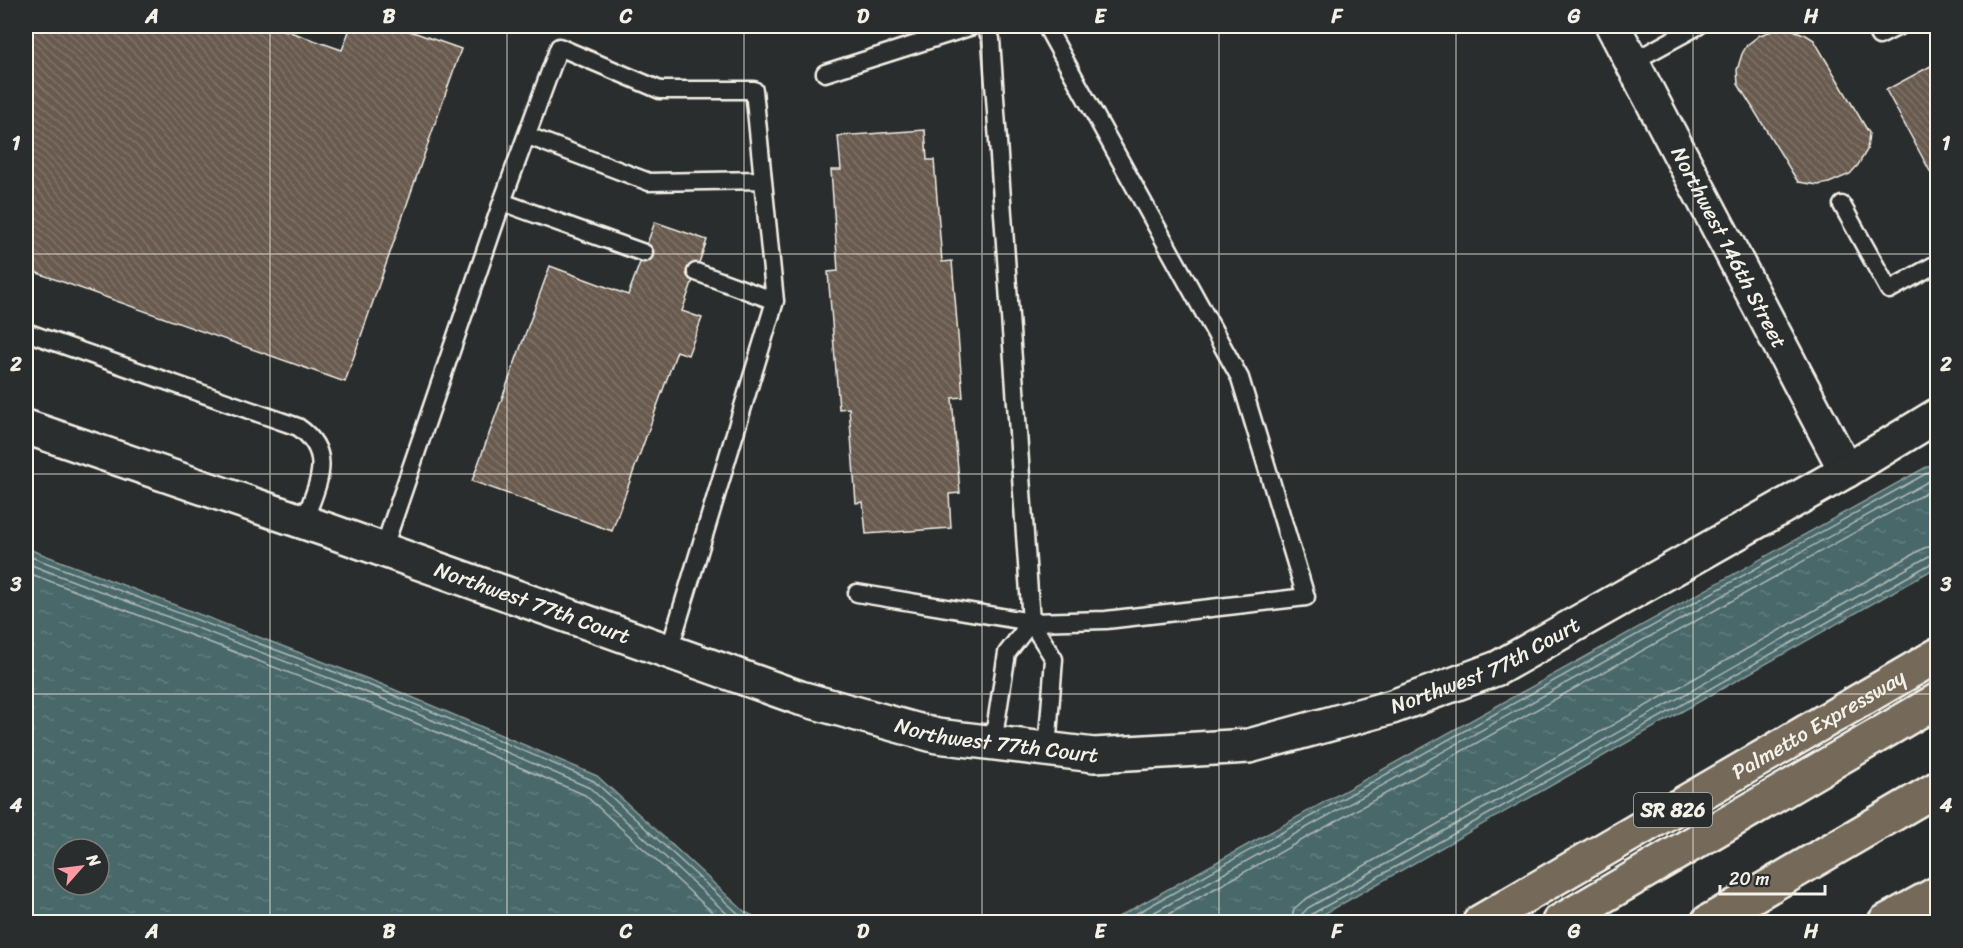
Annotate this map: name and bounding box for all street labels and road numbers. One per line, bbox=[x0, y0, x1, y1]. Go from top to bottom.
street label: Northwest 146th Street bbox=[1660, 140, 1798, 355]
street label: Northwest 77th Court bbox=[429, 551, 636, 655]
street label: Northwest 77th Court bbox=[1385, 606, 1587, 725]
street label: Palmetto Expressway bbox=[1724, 659, 1913, 790]
street label: Northwest 77th Court bbox=[890, 706, 1101, 774]
road number: SR 826 bbox=[1634, 793, 1712, 827]

